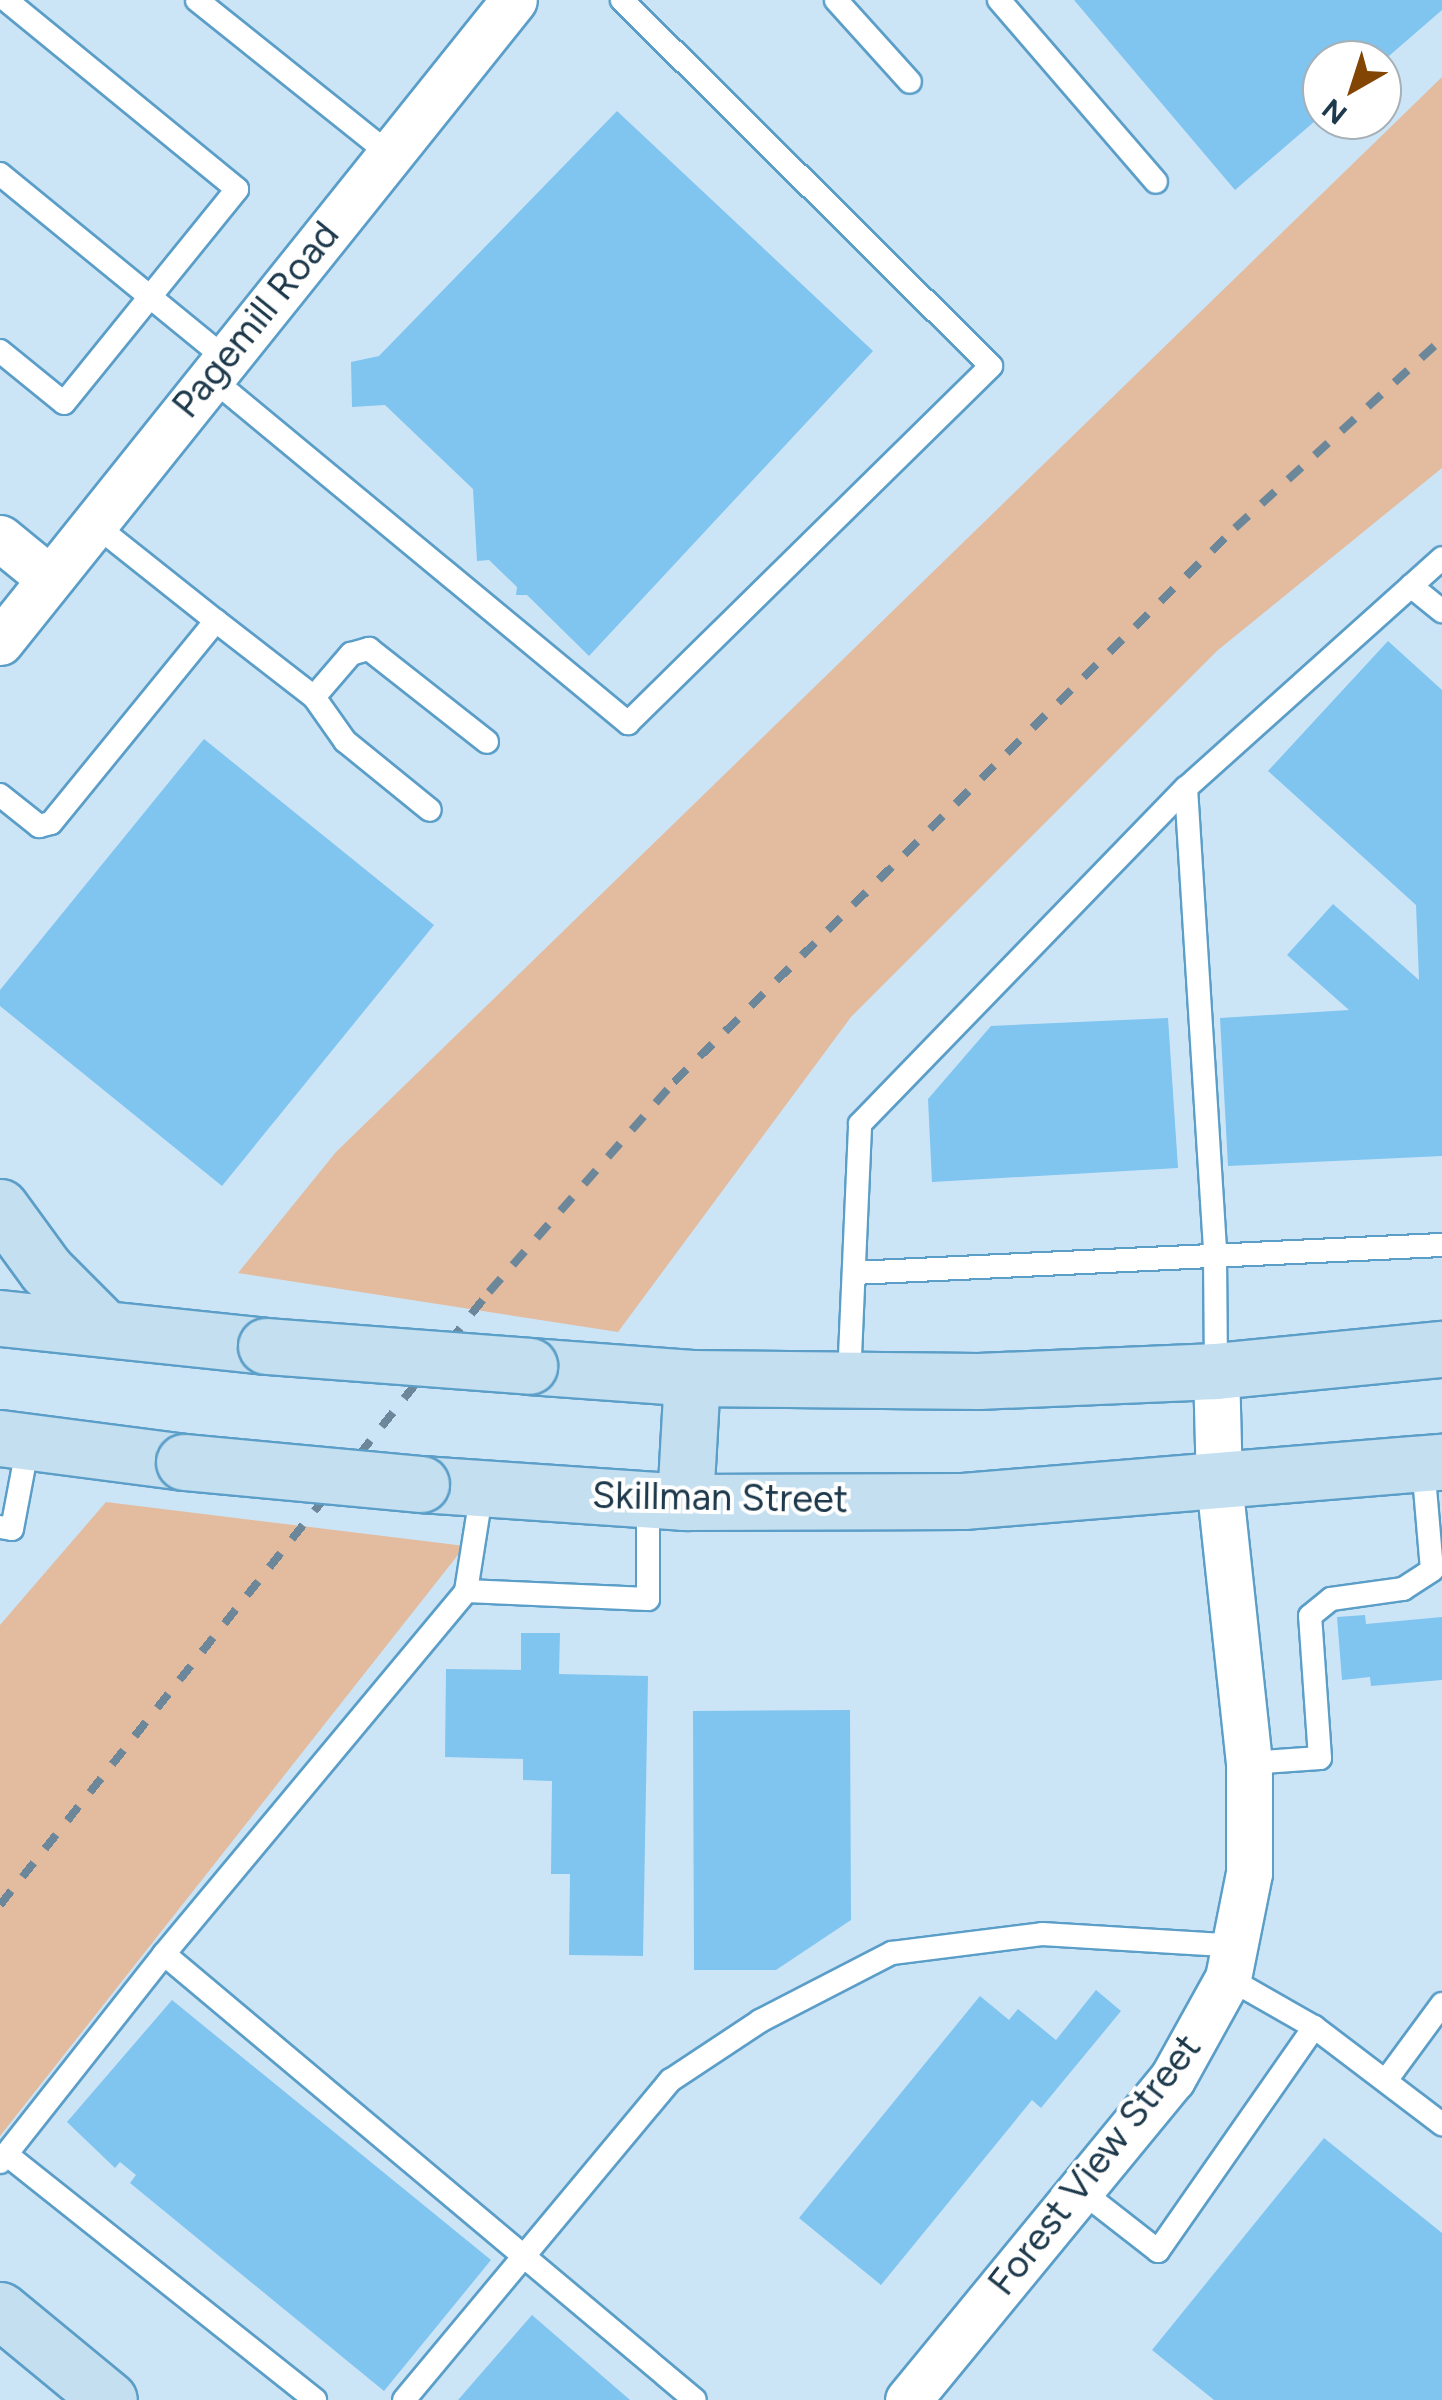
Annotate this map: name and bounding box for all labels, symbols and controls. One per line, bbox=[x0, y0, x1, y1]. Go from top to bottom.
north arrow bbox=[1302, 40, 1402, 140]
text: N bbox=[1315, 92, 1353, 132]
street label: Pagemill Road bbox=[163, 213, 349, 427]
street label: Skillman Street bbox=[592, 1473, 848, 1523]
street label: Forest View Street bbox=[979, 2025, 1211, 2305]

